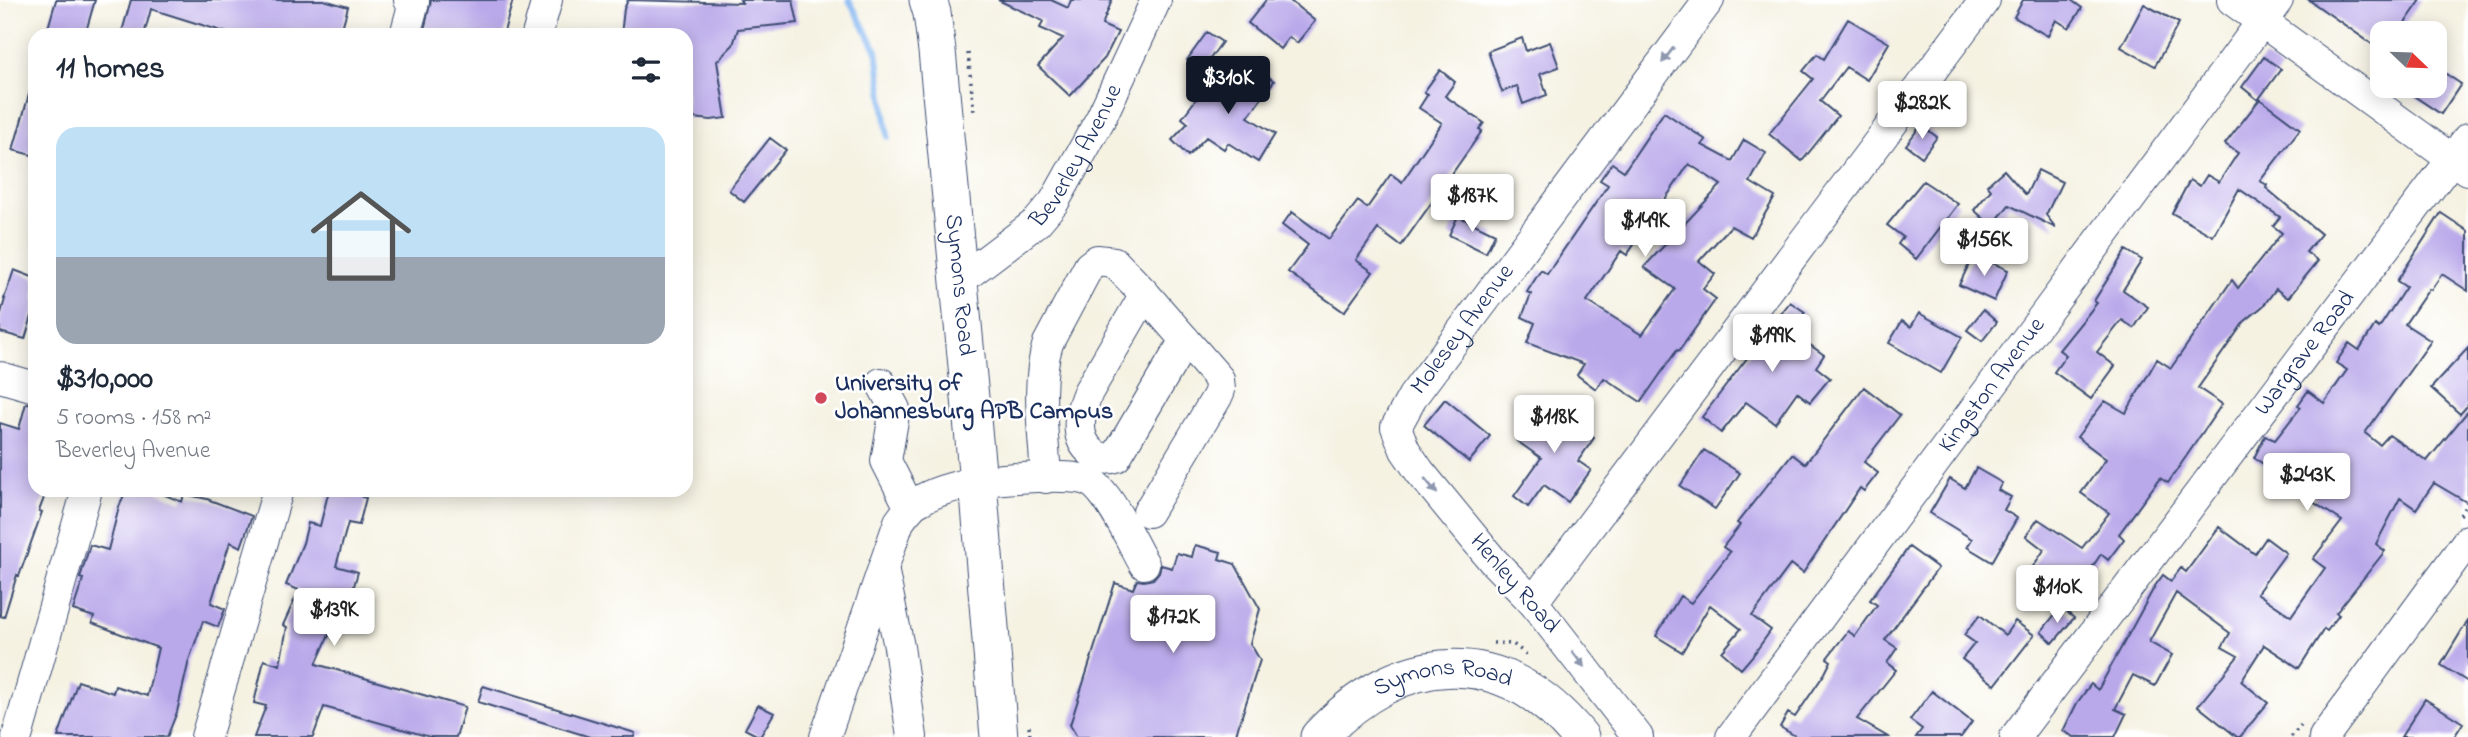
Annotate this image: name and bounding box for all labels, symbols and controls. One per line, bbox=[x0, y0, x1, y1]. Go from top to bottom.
north arrow bbox=[2370, 21, 2446, 98]
map controls bbox=[2370, 21, 2447, 98]
one-way arrow bbox=[1661, 45, 1676, 63]
text: 11 homes bbox=[56, 48, 164, 92]
icon: filters bbox=[627, 51, 665, 89]
pin: $310K bbox=[1179, 57, 1277, 116]
text: $310K bbox=[1202, 62, 1254, 95]
street label: Beverley Avenue bbox=[1021, 78, 1132, 237]
pin: $282K bbox=[1873, 82, 1971, 141]
text: $282K bbox=[1894, 87, 1950, 120]
icon: home bbox=[298, 173, 424, 299]
pin: $187K bbox=[1423, 174, 1521, 234]
text: $187K bbox=[1447, 180, 1497, 213]
pin: $149K bbox=[1596, 200, 1694, 259]
text: $149K bbox=[1621, 205, 1669, 238]
street label: Symons Road bbox=[935, 213, 983, 358]
pin: $156K bbox=[1935, 218, 2033, 278]
text: $156K bbox=[1956, 224, 2012, 257]
street label: Molesey Avenue bbox=[1402, 257, 1523, 402]
street label: Wargrave Road bbox=[2246, 283, 2364, 423]
street label: Kingston Avenue bbox=[1930, 310, 2054, 460]
pin: $199K bbox=[1723, 314, 1821, 374]
text: $199K bbox=[1749, 320, 1795, 353]
text: $310,000 bbox=[56, 358, 153, 402]
place label: University of Johannesburg APB Campus bbox=[835, 367, 1113, 431]
marker: University of Johannesburg APB Campus bbox=[813, 390, 829, 406]
pin: $118K bbox=[1505, 396, 1603, 455]
text: $118K bbox=[1530, 401, 1578, 434]
text: 5 rooms · 158 m² bbox=[56, 402, 211, 435]
text: Beverley Avenue bbox=[56, 435, 210, 468]
pin: $243K bbox=[2258, 454, 2356, 513]
text: $243K bbox=[2279, 459, 2335, 492]
one-way arrow bbox=[1423, 477, 1438, 494]
street label: Henley Road bbox=[1460, 526, 1568, 643]
pin: $110K bbox=[2008, 566, 2106, 625]
text: $110K bbox=[2032, 571, 2082, 604]
pin: $139K bbox=[285, 588, 383, 648]
text: $139K bbox=[310, 594, 358, 627]
pin: $172K bbox=[1124, 596, 1222, 655]
text: $172K bbox=[1146, 601, 1200, 634]
one-way arrow bbox=[1570, 650, 1584, 668]
street label: Symons Road bbox=[1367, 651, 1518, 706]

